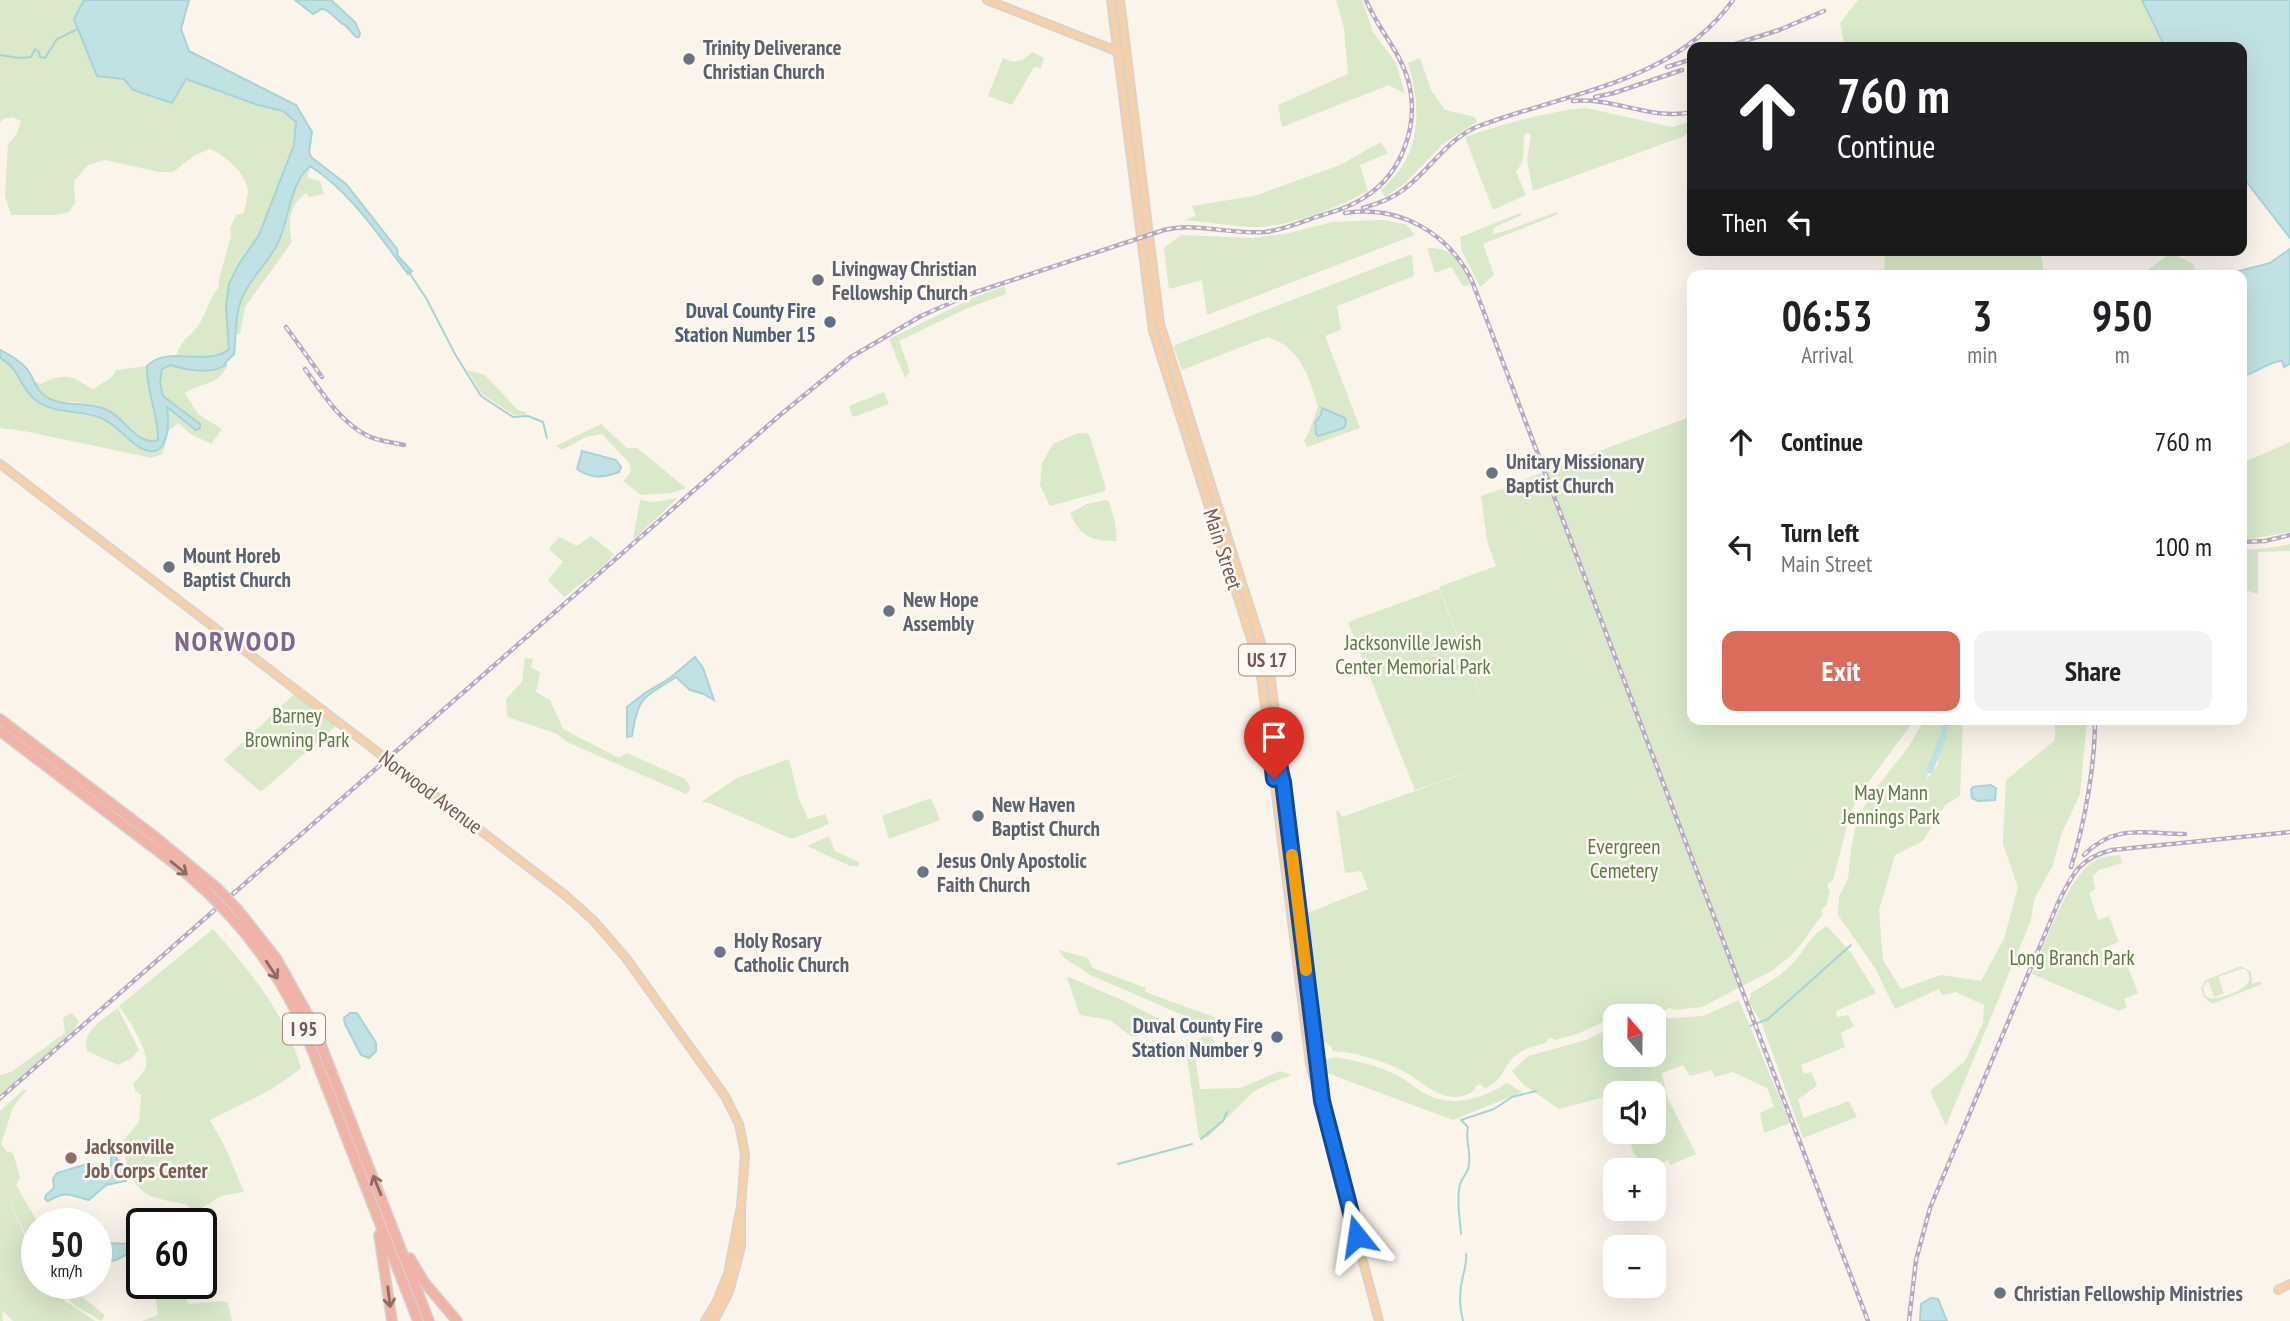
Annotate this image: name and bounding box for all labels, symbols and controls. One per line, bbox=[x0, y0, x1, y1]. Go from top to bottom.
place label: Trinity Deliverance Christian Church bbox=[703, 34, 842, 85]
marker: Trinity Deliverance Christian Church bbox=[681, 51, 697, 67]
text: 760 m bbox=[1837, 63, 1950, 127]
icon: ahead bbox=[1722, 70, 1813, 161]
text: Continue bbox=[1837, 125, 1936, 167]
icon: left bbox=[1781, 203, 1819, 241]
text: Then bbox=[1722, 206, 1767, 239]
place label: Livingway Christian Fellowship Church bbox=[832, 255, 977, 306]
marker: Livingway Christian Fellowship Church bbox=[810, 272, 826, 288]
text: 06:53 bbox=[1782, 288, 1873, 343]
text: 3 bbox=[1972, 288, 1992, 343]
text: 950 bbox=[2092, 288, 2152, 343]
place label: Duval County Fire Station Number 15 bbox=[675, 297, 816, 348]
marker: Duval County Fire Station Number 15 bbox=[822, 314, 838, 330]
text: Arrival bbox=[1801, 340, 1853, 369]
text: min bbox=[1967, 340, 1997, 369]
text: m bbox=[2115, 340, 2130, 369]
icon: ahead bbox=[1722, 423, 1760, 461]
text: Continue bbox=[1781, 425, 1863, 458]
text: 760 m bbox=[2154, 425, 2212, 458]
place label: Unitary Missionary Baptist Church bbox=[1506, 448, 1645, 499]
marker: Unitary Missionary Baptist Church bbox=[1484, 465, 1500, 481]
street label: Main Street bbox=[1197, 505, 1249, 593]
text: Turn left bbox=[1781, 516, 1859, 549]
icon: left bbox=[1722, 528, 1760, 566]
text: 100 m bbox=[2154, 530, 2212, 563]
place label: Mount Horeb Baptist Church bbox=[183, 542, 291, 593]
text: Main Street bbox=[1781, 549, 1872, 578]
marker: Mount Horeb Baptist Church bbox=[161, 559, 177, 575]
place label: New Hope Assembly bbox=[902, 586, 979, 637]
marker: New Hope Assembly bbox=[881, 603, 897, 619]
district label: NORWOOD bbox=[174, 622, 298, 659]
park label: Jacksonville Jewish Center Memorial Park bbox=[1335, 629, 1491, 680]
button: Exit bbox=[1722, 631, 1960, 711]
button: Share bbox=[1974, 631, 2212, 711]
road number: US 17 bbox=[1239, 645, 1295, 676]
park label: Barney Browning Park bbox=[245, 702, 349, 753]
pin bbox=[1244, 707, 1304, 779]
icon: arrive bbox=[1255, 718, 1293, 756]
street label: Norwood Avenue bbox=[374, 744, 488, 840]
park label: May Mann Jennings Park bbox=[1841, 779, 1940, 830]
place label: New Haven Baptist Church bbox=[992, 791, 1100, 842]
marker: New Haven Baptist Church bbox=[970, 808, 986, 824]
park label: Evergreen Cemetery bbox=[1588, 833, 1660, 884]
place label: Jesus Only Apostolic Faith Church bbox=[936, 847, 1088, 898]
one-way arrow bbox=[169, 860, 187, 876]
marker: Jesus Only Apostolic Faith Church bbox=[915, 864, 931, 880]
place label: Holy Rosary Catholic Church bbox=[734, 927, 849, 978]
marker: Holy Rosary Catholic Church bbox=[712, 944, 728, 960]
park label: Long Branch Park bbox=[2009, 944, 2135, 971]
one-way arrow bbox=[265, 960, 279, 980]
north arrow bbox=[1603, 1004, 1666, 1068]
map controls bbox=[1603, 1004, 1666, 1298]
place label: Duval County Fire Station Number 9 bbox=[1132, 1012, 1263, 1063]
road number: I 95 bbox=[283, 1014, 325, 1044]
marker: Duval County Fire Station Number 9 bbox=[1269, 1029, 1285, 1045]
button: sound bbox=[1603, 1081, 1666, 1144]
place label: Jacksonville Job Corps Center bbox=[84, 1133, 209, 1184]
marker: Jacksonville Job Corps Center bbox=[63, 1150, 79, 1166]
button: + bbox=[1603, 1158, 1666, 1221]
one-way arrow bbox=[369, 1175, 382, 1196]
position arrow bbox=[1320, 1199, 1394, 1273]
speed limit sign: 60 bbox=[126, 1208, 217, 1299]
text: 50 bbox=[50, 1221, 83, 1267]
button: − bbox=[1603, 1235, 1666, 1298]
text: km/h bbox=[51, 1259, 82, 1282]
place label: Christian Fellowship Ministries bbox=[2014, 1280, 2243, 1307]
marker: Christian Fellowship Ministries bbox=[1992, 1285, 2008, 1301]
one-way arrow bbox=[382, 1286, 395, 1308]

